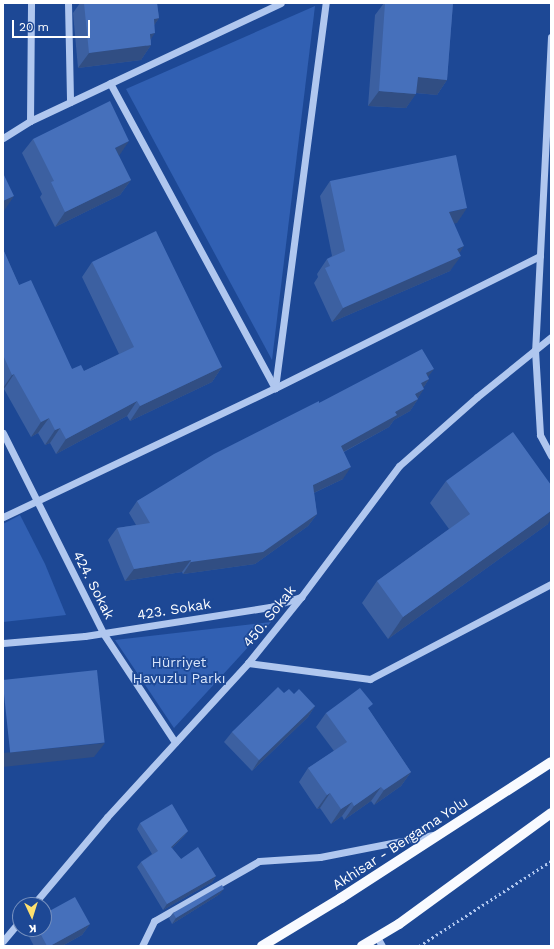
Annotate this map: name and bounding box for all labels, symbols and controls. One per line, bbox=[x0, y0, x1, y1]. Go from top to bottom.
scale bar bbox=[14, 12, 92, 38]
text: 20 m bbox=[19, 20, 49, 34]
street label: 424. Sokak bbox=[70, 548, 118, 622]
street label: 450. Sokak bbox=[239, 582, 299, 650]
street label: 423. Sokak bbox=[136, 595, 212, 623]
park label: Hürriyet Havuzlu Parkı bbox=[133, 654, 225, 686]
street label: Akhisar - Bergama Yolu bbox=[329, 792, 471, 894]
north arrow bbox=[12, 897, 52, 937]
text: K bbox=[29, 922, 37, 935]

